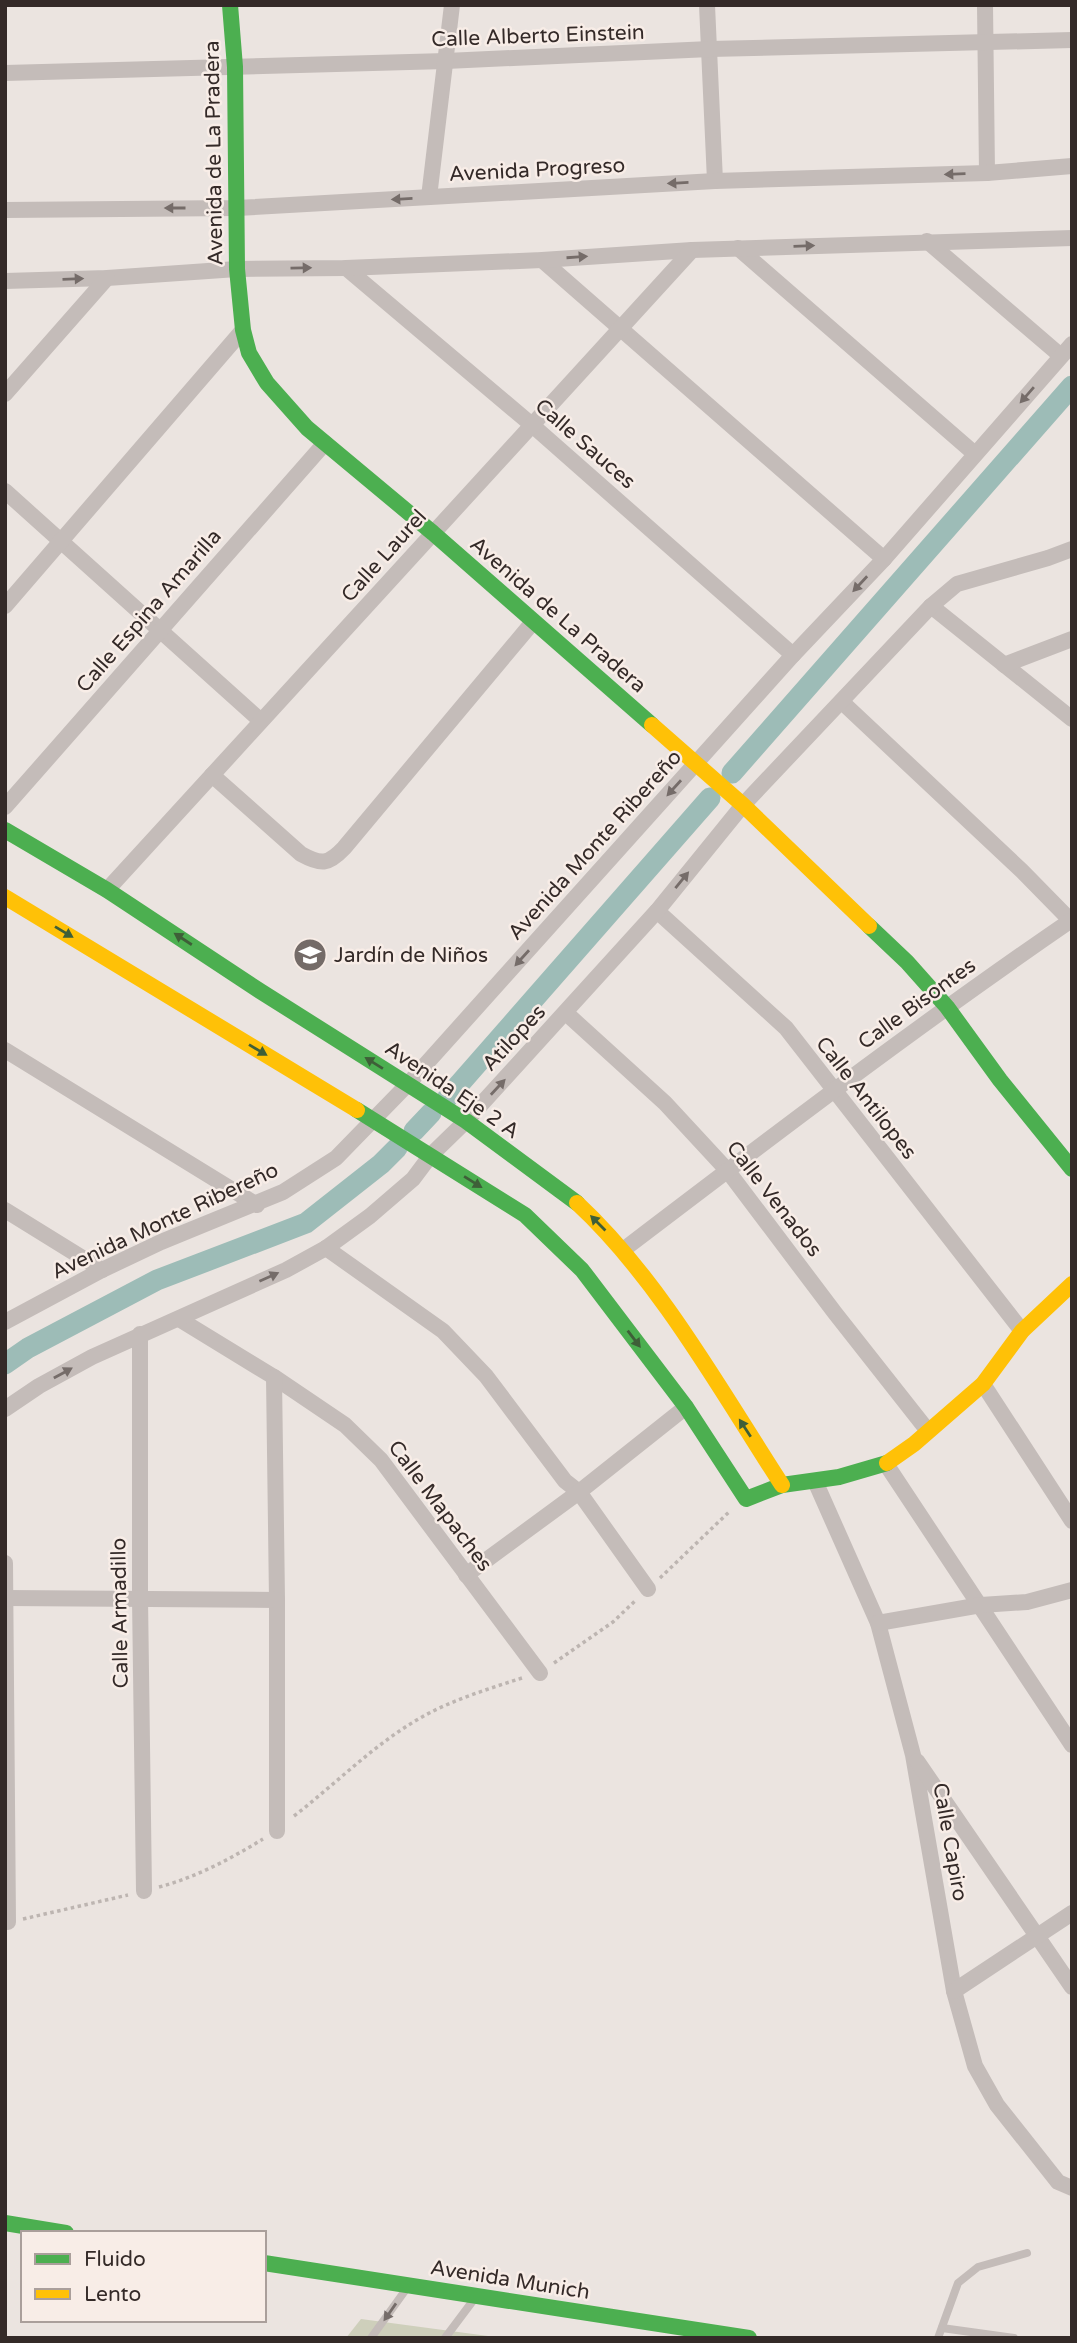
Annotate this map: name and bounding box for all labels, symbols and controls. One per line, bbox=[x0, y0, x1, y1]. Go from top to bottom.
street label: Calle Alberto Einstein bbox=[431, 20, 645, 52]
street label: Avenida de La Pradera bbox=[200, 40, 228, 266]
street label: Avenida Progreso bbox=[448, 153, 626, 187]
one-way arrow bbox=[944, 168, 966, 180]
one-way arrow bbox=[667, 178, 689, 189]
one-way arrow bbox=[391, 193, 413, 204]
one-way arrow bbox=[164, 202, 186, 214]
one-way arrow bbox=[793, 240, 815, 252]
one-way arrow bbox=[566, 252, 588, 263]
one-way arrow bbox=[290, 262, 312, 274]
one-way arrow bbox=[63, 273, 85, 285]
one-way arrow bbox=[1019, 386, 1035, 404]
street label: Calle Sauces bbox=[530, 394, 640, 494]
street label: Calle Laurel bbox=[336, 505, 432, 607]
street label: Calle Espina Amarilla bbox=[71, 524, 227, 698]
street label: Avenida de La Pradera bbox=[465, 532, 651, 698]
one-way arrow bbox=[852, 575, 868, 593]
street label: Avenida Monte Ribereño bbox=[503, 745, 687, 945]
one-way arrow bbox=[667, 780, 682, 797]
one-way arrow bbox=[674, 872, 689, 890]
one-way arrow bbox=[54, 926, 73, 938]
one-way arrow bbox=[173, 933, 193, 946]
school or university icon: Jardín de Niños bbox=[291, 936, 329, 974]
place label: Jardín de Niños bbox=[334, 943, 488, 968]
one-way arrow bbox=[514, 949, 530, 967]
street label: Calle Bisontes bbox=[853, 953, 981, 1055]
street label: Atilopes bbox=[477, 1000, 551, 1076]
street label: Calle Antilopes bbox=[810, 1032, 922, 1164]
street label: Avenida Eje 2 A bbox=[380, 1036, 524, 1144]
one-way arrow bbox=[248, 1044, 267, 1057]
one-way arrow bbox=[364, 1056, 384, 1069]
one-way arrow bbox=[490, 1078, 506, 1096]
street label: Calle Venados bbox=[721, 1136, 827, 1262]
street label: Avenida Monte Ribereño bbox=[48, 1157, 282, 1285]
one-way arrow bbox=[463, 1175, 482, 1188]
one-way arrow bbox=[590, 1215, 607, 1232]
one-way arrow bbox=[259, 1271, 279, 1283]
one-way arrow bbox=[627, 1330, 641, 1348]
one-way arrow bbox=[53, 1367, 73, 1379]
one-way arrow bbox=[738, 1418, 751, 1438]
street label: Calle Mapaches bbox=[383, 1436, 497, 1576]
street label: Calle Armadillo bbox=[106, 1538, 134, 1688]
street label: Calle Capiro bbox=[927, 1781, 973, 1903]
legend bbox=[21, 2231, 266, 2322]
text: Fluido bbox=[84, 2247, 146, 2272]
street label: Avenida Munich bbox=[428, 2255, 592, 2305]
text: Lento bbox=[84, 2282, 141, 2307]
one-way arrow bbox=[383, 2303, 397, 2321]

